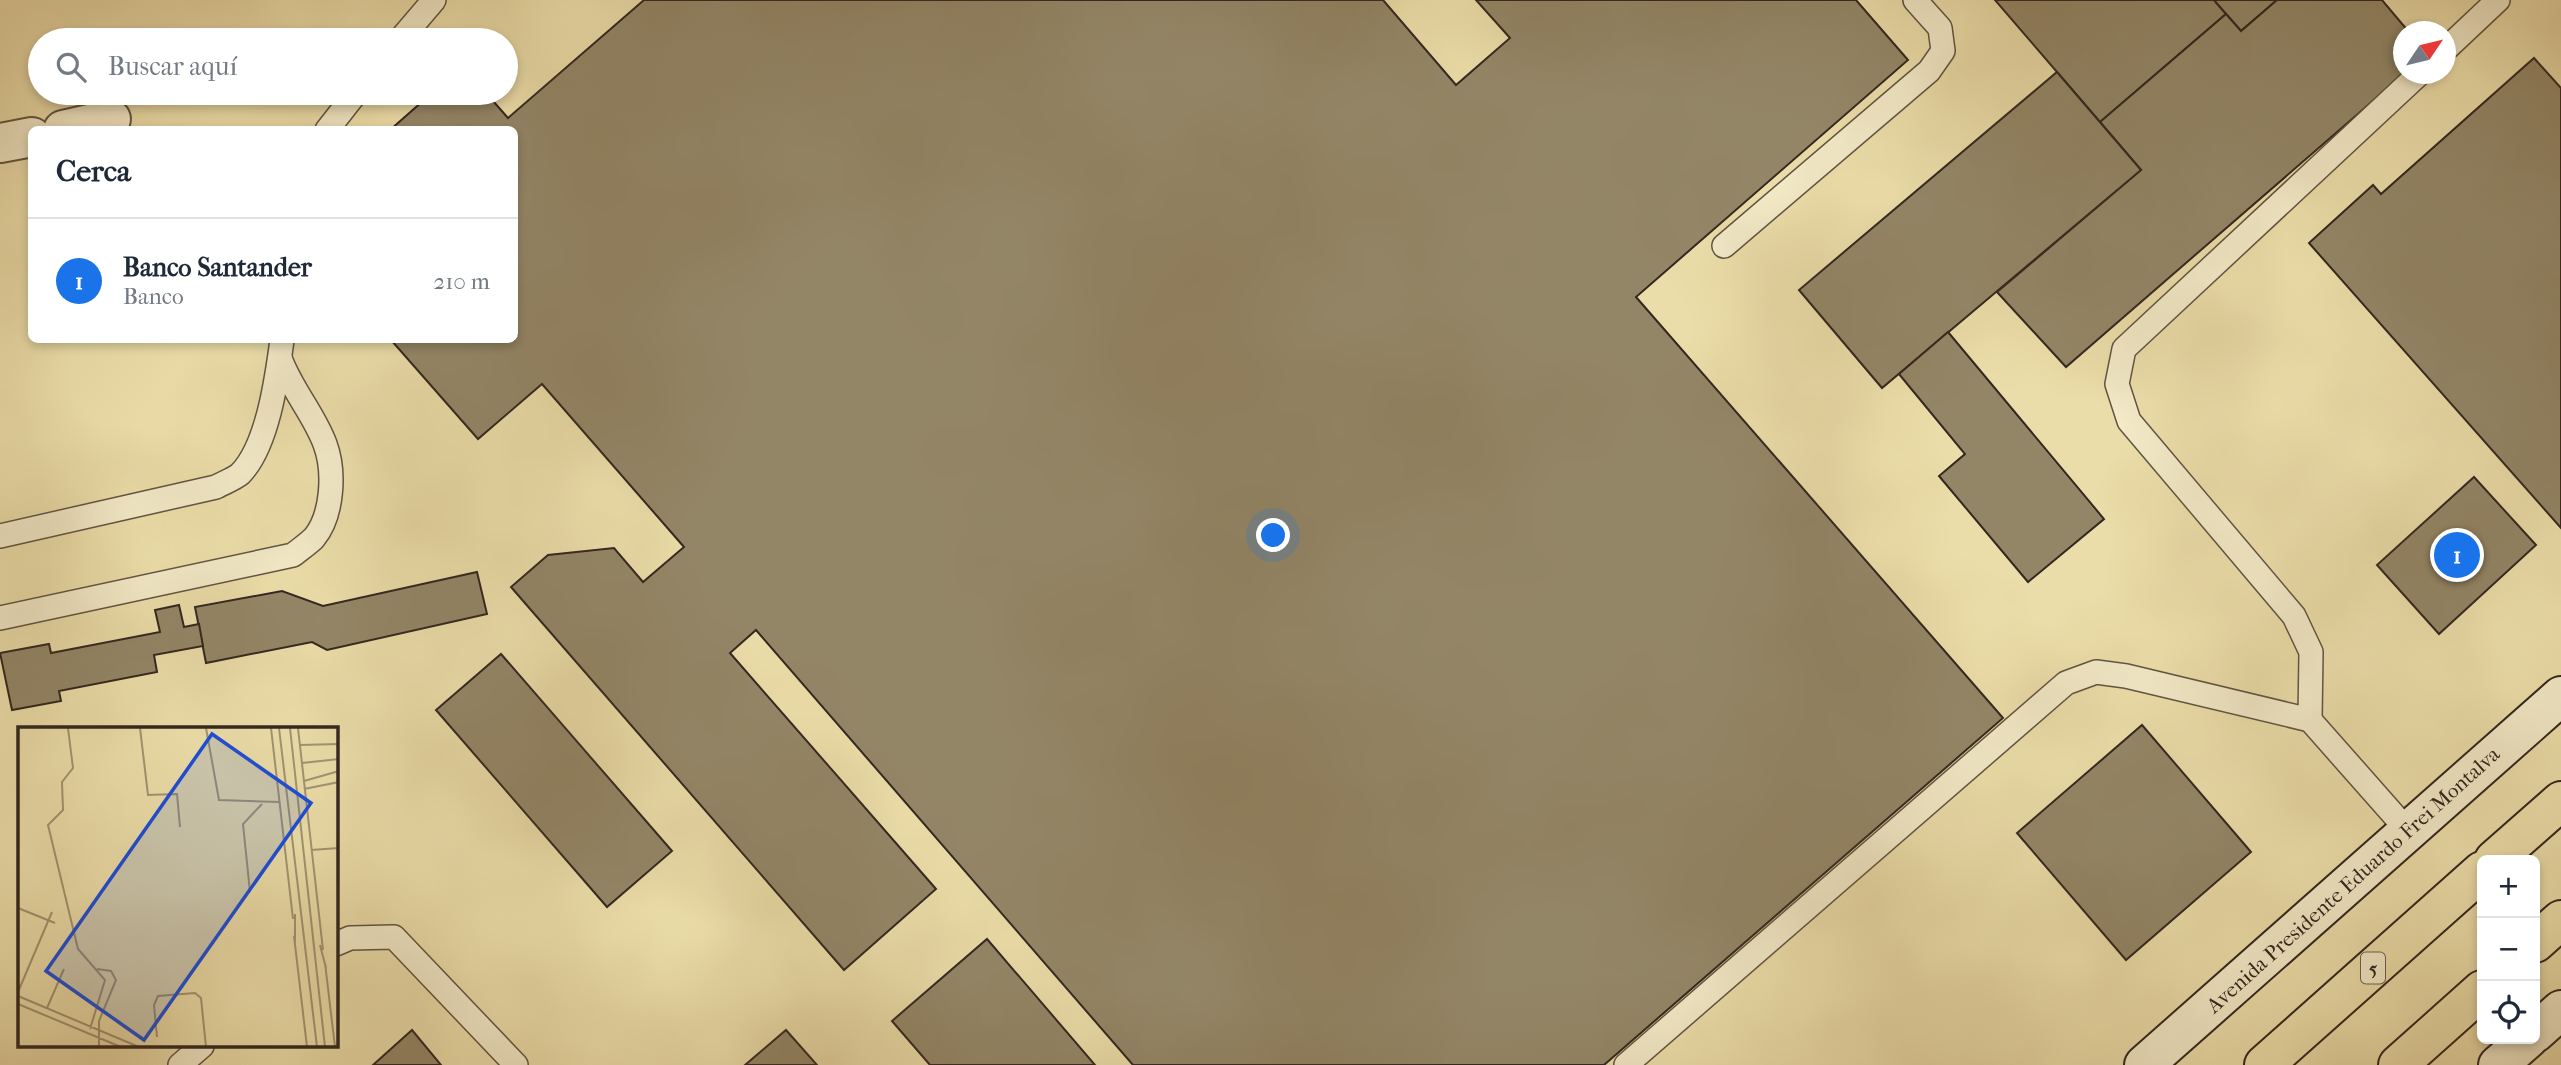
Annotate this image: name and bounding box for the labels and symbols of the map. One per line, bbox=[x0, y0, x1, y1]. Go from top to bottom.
north arrow bbox=[2393, 21, 2456, 84]
your location bbox=[1256, 518, 1290, 552]
pin: 1 bbox=[2434, 529, 2480, 581]
inset map bbox=[18, 727, 338, 1048]
street label: Avenida Presidente Eduardo Frei Montalva bbox=[2201, 742, 2505, 1019]
road number: 5 bbox=[2361, 952, 2385, 984]

